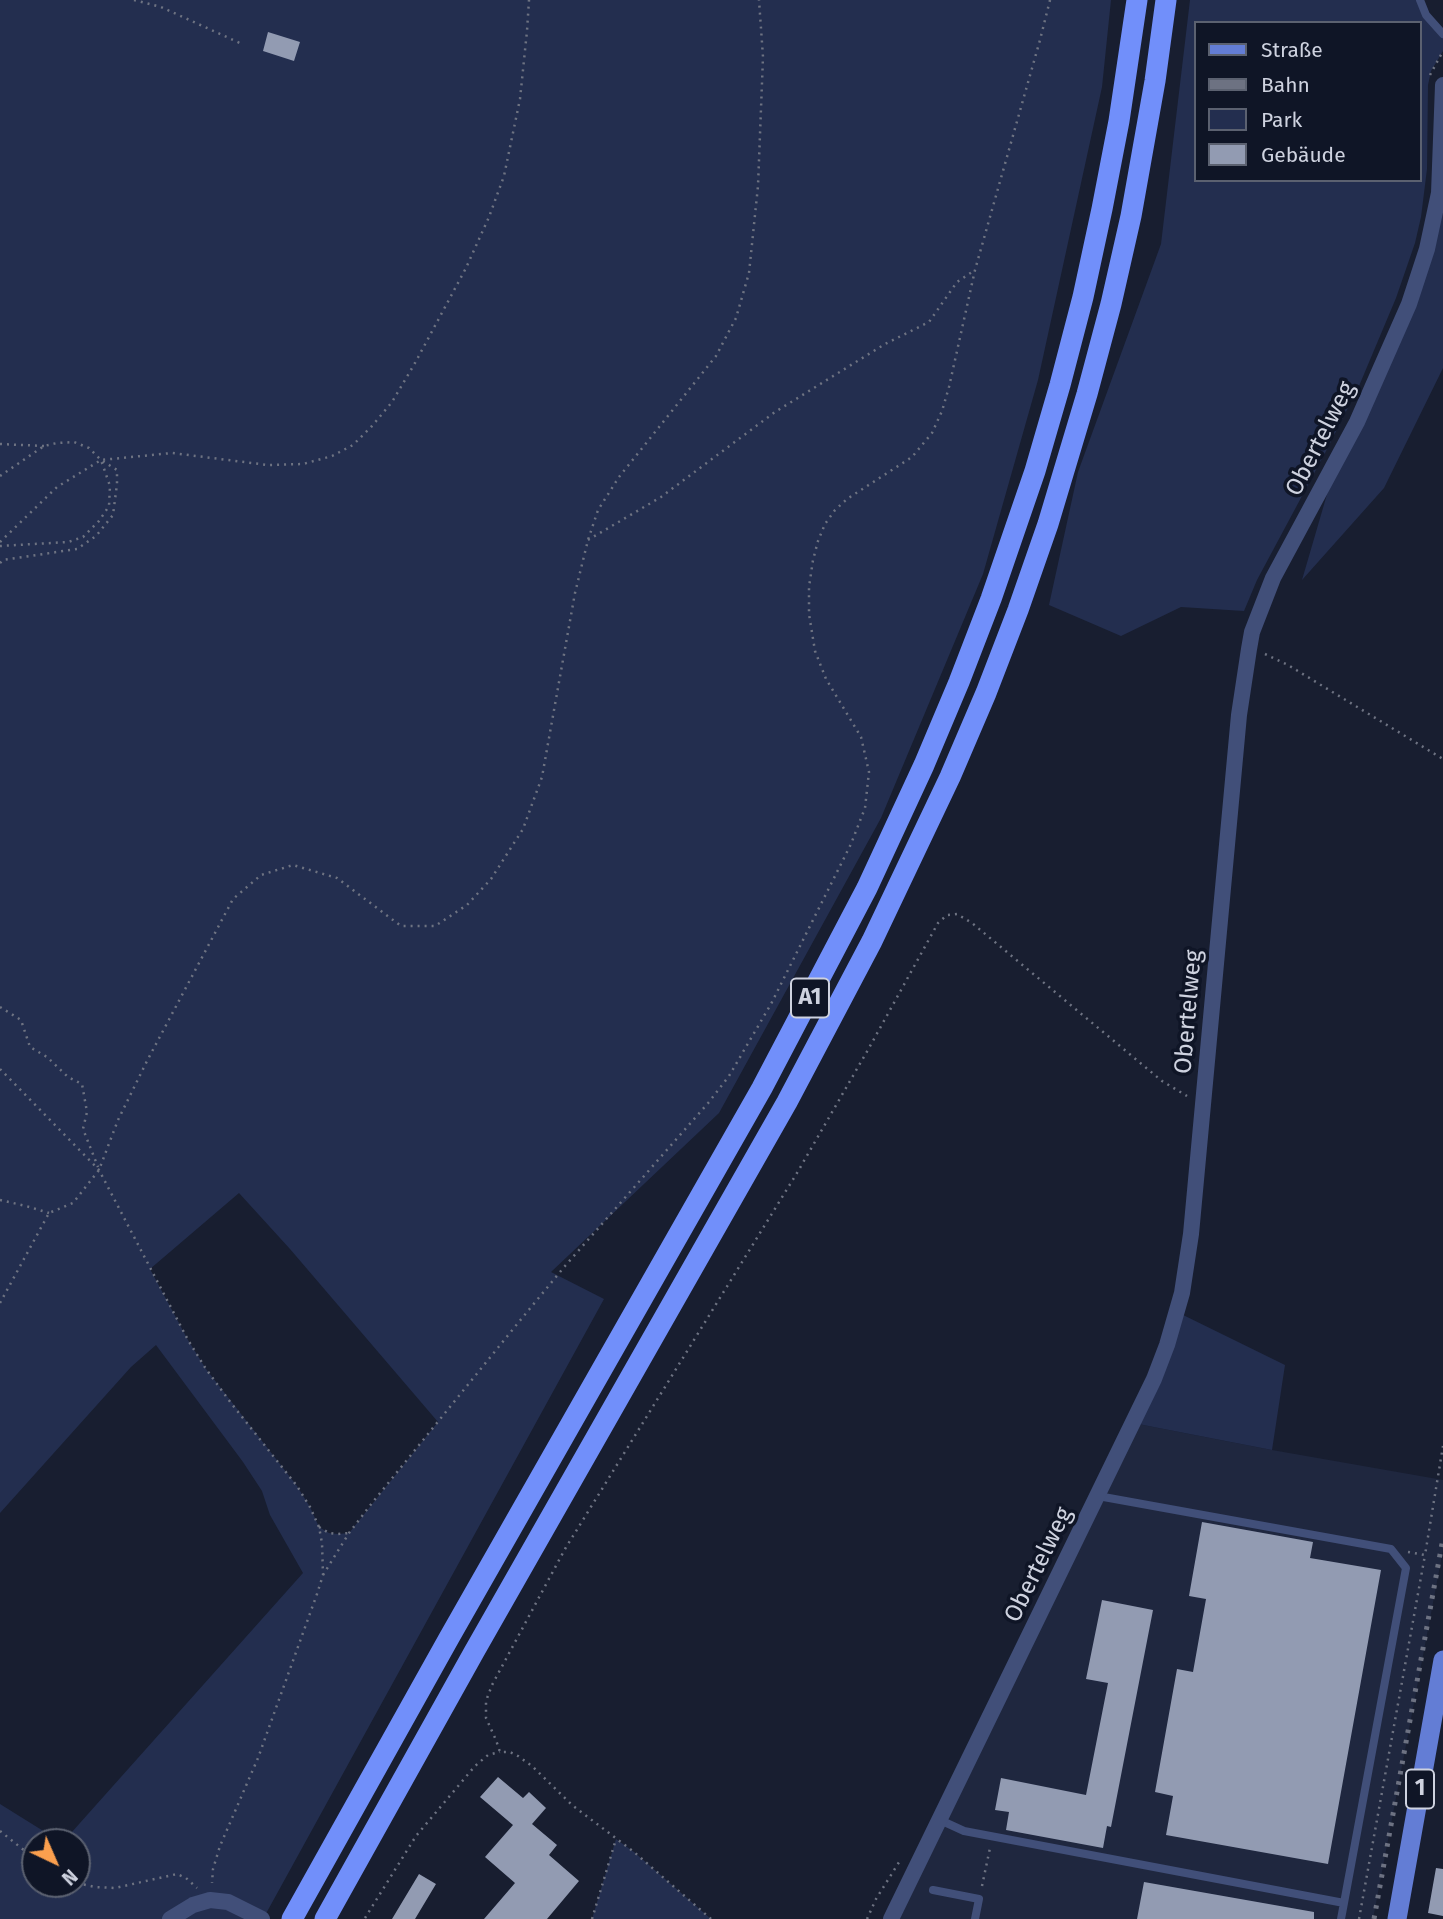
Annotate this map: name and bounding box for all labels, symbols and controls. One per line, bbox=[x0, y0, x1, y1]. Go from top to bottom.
legend bbox=[1194, 21, 1422, 182]
text: Straße bbox=[1261, 37, 1323, 63]
text: Bahn bbox=[1261, 72, 1310, 98]
text: Park bbox=[1261, 107, 1302, 133]
text: Gebäude bbox=[1261, 142, 1346, 168]
street label: Obertelweg bbox=[1280, 377, 1362, 501]
street label: Obertelweg bbox=[1169, 949, 1209, 1075]
road number: A1 bbox=[791, 979, 829, 1018]
street label: Obertelweg bbox=[999, 1503, 1079, 1627]
road number: 1 bbox=[1406, 1770, 1434, 1809]
north arrow bbox=[21, 1828, 91, 1898]
text: N bbox=[57, 1864, 82, 1890]

